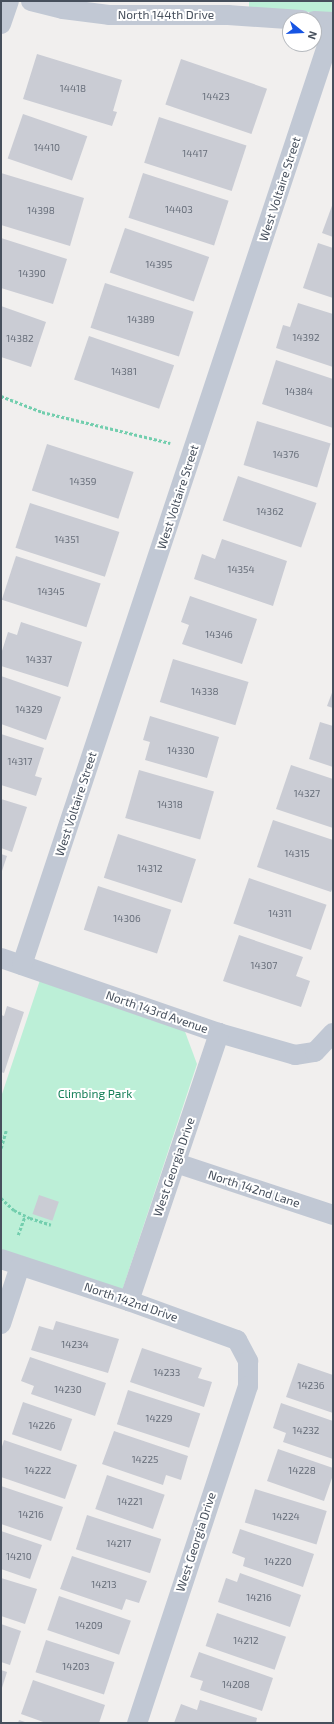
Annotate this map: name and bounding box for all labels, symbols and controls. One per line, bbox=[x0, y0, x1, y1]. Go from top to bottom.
street label: North 144th Drive bbox=[118, 8, 214, 22]
north arrow bbox=[282, 12, 322, 52]
text: N bbox=[306, 30, 320, 41]
house number: 14418 bbox=[60, 83, 86, 95]
house number: 14423 bbox=[202, 91, 230, 103]
street label: West Voltaire Street bbox=[256, 135, 304, 243]
house number: 14410 bbox=[34, 142, 60, 154]
house number: 14417 bbox=[182, 148, 208, 160]
house number: 14403 bbox=[165, 204, 193, 216]
house number: 14398 bbox=[27, 205, 55, 217]
house number: 14395 bbox=[146, 259, 172, 271]
house number: 14390 bbox=[18, 268, 46, 280]
house number: 14389 bbox=[127, 314, 155, 326]
house number: 14392 bbox=[292, 332, 320, 344]
house number: 14382 bbox=[6, 333, 34, 345]
house number: 14381 bbox=[111, 366, 137, 378]
house number: 14384 bbox=[285, 386, 313, 398]
street label: West Voltaire Street bbox=[154, 443, 202, 551]
house number: 14376 bbox=[273, 449, 299, 461]
house number: 14359 bbox=[70, 476, 96, 488]
house number: 14362 bbox=[256, 506, 284, 518]
house number: 14351 bbox=[54, 534, 80, 546]
house number: 14354 bbox=[227, 564, 255, 576]
house number: 14345 bbox=[37, 586, 65, 598]
house number: 14346 bbox=[205, 629, 233, 641]
house number: 14337 bbox=[26, 654, 52, 666]
house number: 14338 bbox=[191, 686, 219, 698]
house number: 14329 bbox=[15, 704, 43, 716]
house number: 14330 bbox=[167, 745, 195, 757]
street label: West Voltaire Street bbox=[52, 750, 100, 858]
house number: 14317 bbox=[8, 756, 32, 768]
house number: 14327 bbox=[294, 788, 320, 800]
house number: 14318 bbox=[157, 799, 183, 811]
house number: 14315 bbox=[284, 848, 310, 860]
house number: 14312 bbox=[137, 863, 163, 875]
house number: 14311 bbox=[268, 908, 292, 920]
house number: 14306 bbox=[113, 913, 141, 925]
house number: 14307 bbox=[251, 960, 277, 972]
street label: North 143rd Avenue bbox=[104, 988, 210, 1036]
park label: Climbing Park bbox=[58, 1087, 132, 1101]
street label: West Georgia Drive bbox=[150, 1116, 198, 1218]
street label: North 142nd Lane bbox=[206, 1167, 302, 1211]
street label: North 142nd Drive bbox=[82, 1279, 180, 1325]
house number: 14234 bbox=[61, 1339, 89, 1351]
house number: 14233 bbox=[154, 1367, 180, 1379]
house number: 14236 bbox=[297, 1380, 325, 1392]
house number: 14230 bbox=[54, 1384, 82, 1396]
house number: 14229 bbox=[145, 1413, 173, 1425]
house number: 14226 bbox=[28, 1420, 56, 1432]
house number: 14232 bbox=[293, 1425, 319, 1437]
house number: 14225 bbox=[132, 1454, 158, 1466]
house number: 14222 bbox=[25, 1465, 51, 1477]
house number: 14228 bbox=[288, 1465, 316, 1477]
street label: West Georgia Drive bbox=[173, 1490, 219, 1594]
house number: 14221 bbox=[117, 1496, 143, 1508]
house number: 14216 bbox=[18, 1509, 44, 1521]
house number: 14224 bbox=[272, 1511, 300, 1523]
house number: 14217 bbox=[107, 1538, 131, 1550]
house number: 14210 bbox=[6, 1551, 32, 1563]
house number: 14220 bbox=[264, 1556, 292, 1568]
house number: 14213 bbox=[91, 1579, 117, 1591]
house number: 14216 bbox=[246, 1592, 272, 1604]
house number: 14209 bbox=[75, 1620, 103, 1632]
house number: 14212 bbox=[233, 1635, 259, 1647]
house number: 14203 bbox=[62, 1661, 90, 1673]
house number: 14208 bbox=[222, 1679, 250, 1691]

